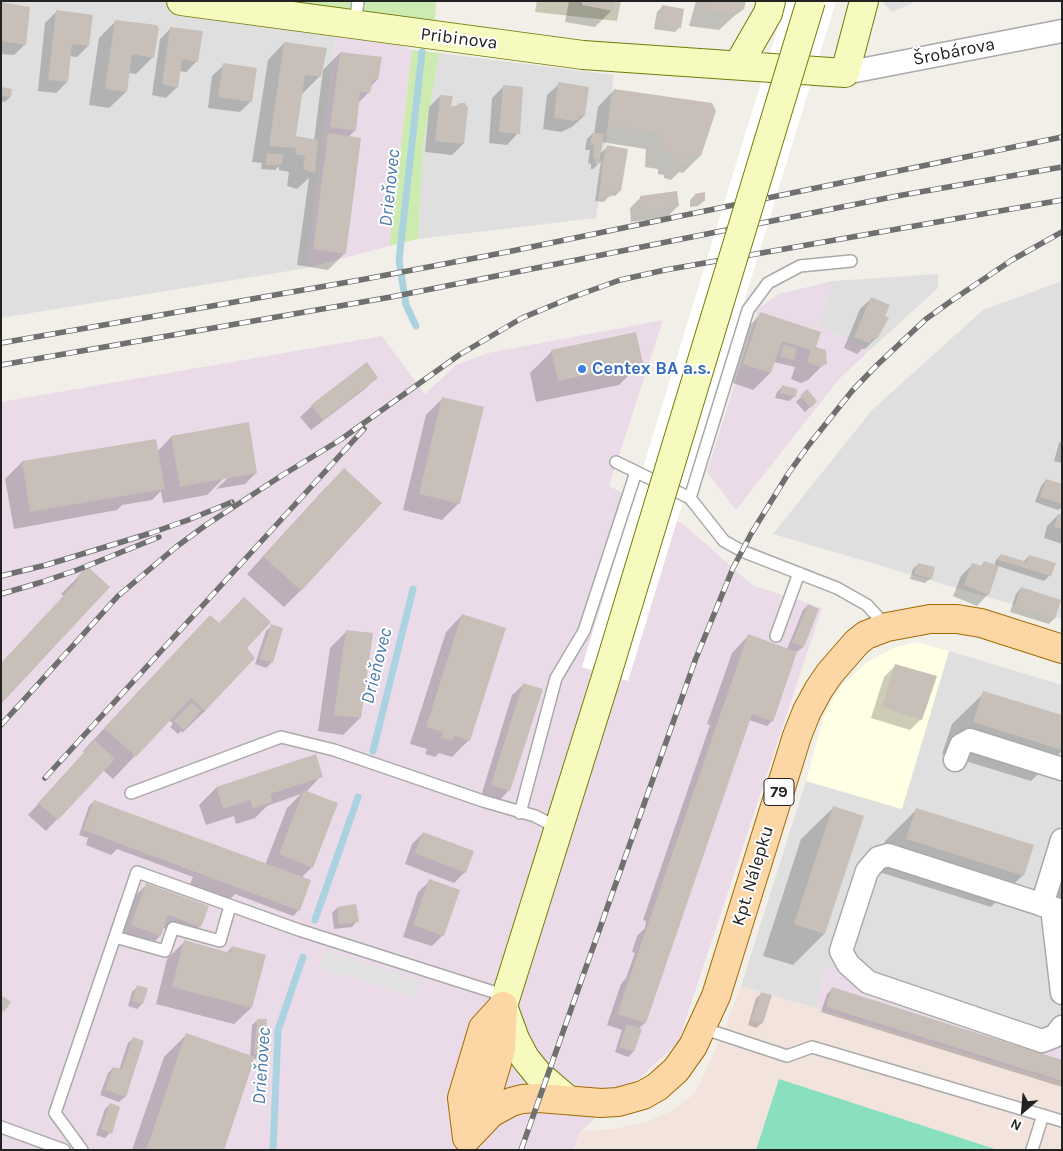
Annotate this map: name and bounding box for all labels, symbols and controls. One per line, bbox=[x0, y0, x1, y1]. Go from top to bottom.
street label: Pribinova bbox=[419, 24, 499, 54]
street label: Šrobárova bbox=[911, 33, 997, 71]
water label: Drieňovec bbox=[375, 148, 405, 228]
place label: Centex BA a.s. bbox=[592, 358, 711, 380]
marker: Centex BA a.s. bbox=[576, 363, 588, 375]
water label: Drieňovec bbox=[357, 626, 397, 706]
road number: 79 bbox=[764, 779, 794, 806]
street label: Kpt. Nálepku bbox=[728, 823, 778, 929]
water label: Drieňovec bbox=[248, 1027, 276, 1105]
north arrow bbox=[998, 1086, 1048, 1136]
text: N bbox=[1008, 1115, 1024, 1135]

